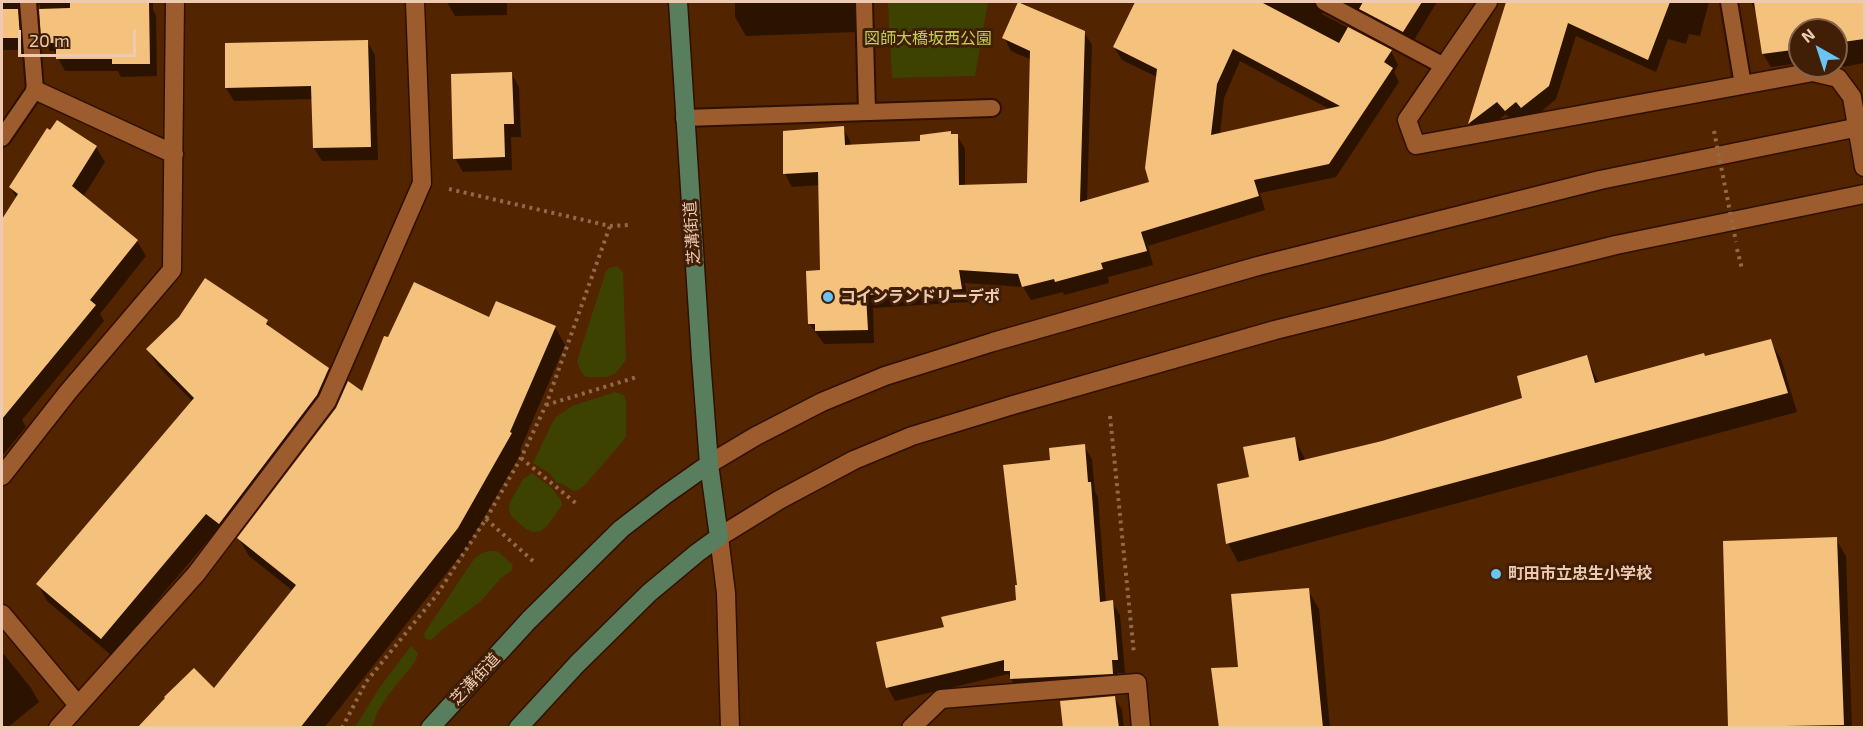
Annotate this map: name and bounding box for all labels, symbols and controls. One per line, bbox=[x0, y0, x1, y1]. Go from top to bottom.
scale bar bbox=[21, 18, 140, 56]
north arrow bbox=[1788, 18, 1848, 78]
text: N bbox=[1797, 24, 1818, 46]
text: 20 m bbox=[29, 29, 70, 51]
park label: 図師大橋坂西公園 bbox=[864, 29, 992, 49]
street label: 芝溝街道 bbox=[680, 200, 704, 266]
place label: コインランドリーデポ bbox=[840, 287, 1000, 307]
marker: コインランドリーデポ bbox=[821, 290, 835, 304]
place label: 町田市立忠生小学校 bbox=[1508, 564, 1652, 584]
marker: 町田市立忠生小学校 bbox=[1489, 567, 1503, 581]
street label: 芝溝街道 bbox=[446, 649, 504, 709]

